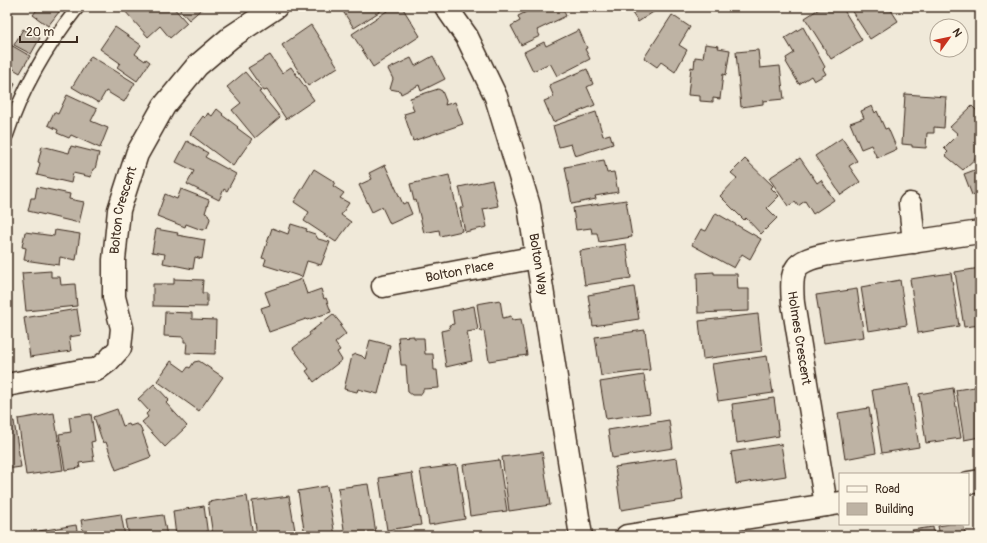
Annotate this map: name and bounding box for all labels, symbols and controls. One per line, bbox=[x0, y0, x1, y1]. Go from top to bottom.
scale bar bbox=[20, 18, 77, 44]
north arrow bbox=[929, 18, 969, 58]
text: 20 m bbox=[26, 25, 55, 40]
text: N bbox=[949, 26, 965, 40]
street label: Bolton Crescent bbox=[107, 164, 141, 255]
street label: Bolton Way bbox=[525, 232, 551, 297]
street label: Bolton Place bbox=[424, 257, 496, 286]
street label: Holmes Crescent bbox=[784, 290, 814, 387]
legend bbox=[839, 473, 969, 525]
text: Road bbox=[875, 482, 900, 497]
text: Building bbox=[875, 502, 914, 517]

